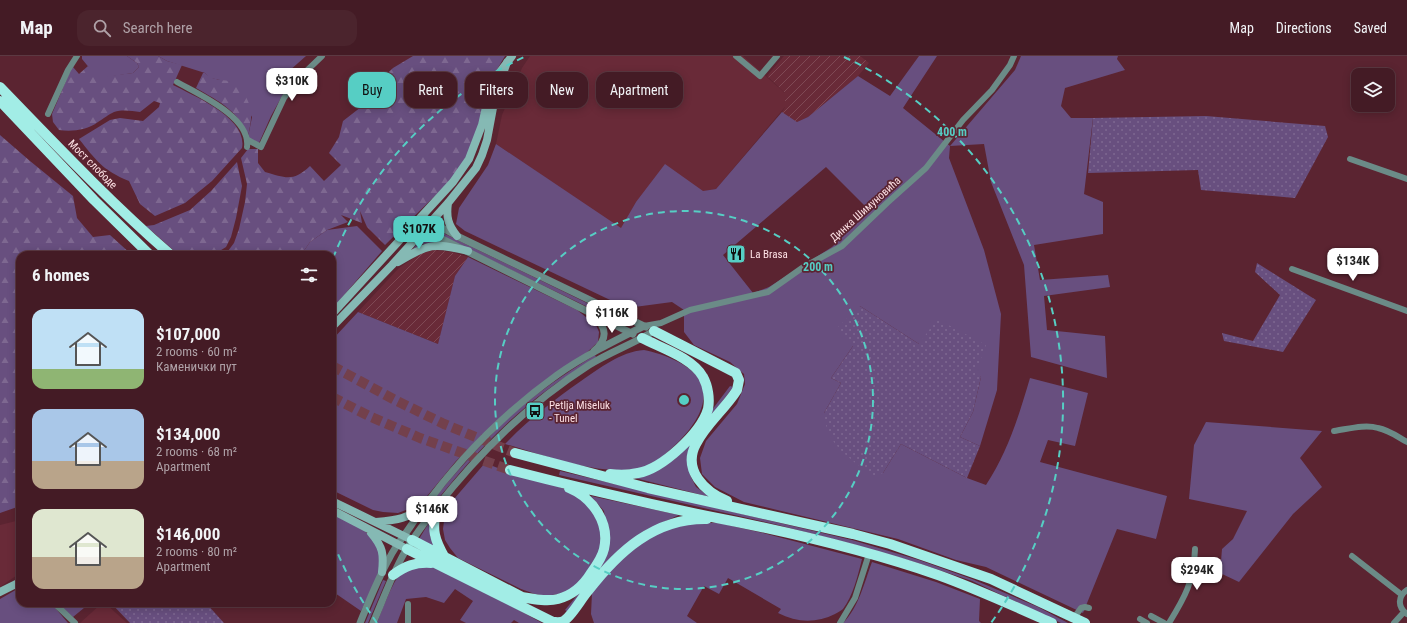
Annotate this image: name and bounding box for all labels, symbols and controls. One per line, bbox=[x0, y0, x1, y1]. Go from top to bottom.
search box bbox=[77, 10, 357, 46]
text: Map bbox=[20, 16, 53, 39]
icon: search bbox=[91, 17, 113, 39]
text: Search here bbox=[123, 19, 193, 37]
text: Map bbox=[1230, 20, 1254, 36]
text: Directions bbox=[1276, 20, 1332, 36]
text: Saved bbox=[1354, 20, 1387, 36]
pin: $310K bbox=[264, 68, 320, 102]
map controls bbox=[1351, 68, 1395, 112]
button: layers bbox=[1351, 68, 1395, 112]
chip: Buy bbox=[348, 72, 396, 108]
chip: Rent bbox=[404, 72, 457, 108]
chip: Filters bbox=[465, 72, 528, 108]
chip: New bbox=[536, 72, 588, 108]
chip: Apartment bbox=[596, 72, 683, 108]
text: $310K bbox=[275, 73, 309, 88]
text: 400 m bbox=[937, 125, 967, 139]
street label: Мост слободе bbox=[65, 137, 120, 192]
street label: Динка Шимуновића bbox=[827, 174, 903, 245]
pin: $107K bbox=[391, 216, 447, 250]
text: $107K bbox=[402, 221, 436, 236]
restaurant icon: La Brasa bbox=[725, 243, 747, 265]
place label: La Brasa bbox=[750, 248, 788, 261]
pin: $134K bbox=[1325, 248, 1381, 282]
text: $134K bbox=[1336, 253, 1370, 268]
text: 200 m bbox=[803, 260, 833, 274]
icon: filters bbox=[298, 264, 320, 286]
text: 6 homes bbox=[32, 265, 90, 285]
pin: $116K bbox=[584, 300, 640, 334]
text: $116K bbox=[595, 305, 629, 320]
text: $107,000 bbox=[156, 324, 220, 344]
icon: home bbox=[64, 325, 112, 373]
text: 2 rooms · 60 m² bbox=[156, 344, 237, 359]
text: Каменички пут bbox=[156, 359, 237, 374]
centre of rings bbox=[677, 393, 691, 407]
place label: Petlja Mišeluk - Tunel bbox=[549, 399, 610, 425]
bus stop icon: Petlja Mišeluk - Tunel bbox=[524, 400, 546, 422]
text: $134,000 bbox=[156, 424, 220, 444]
icon: home bbox=[64, 425, 112, 473]
text: 2 rooms · 68 m² bbox=[156, 444, 237, 459]
text: Apartment bbox=[156, 459, 210, 474]
pin: $146K bbox=[404, 496, 460, 530]
text: $146K bbox=[415, 501, 449, 516]
text: $146,000 bbox=[156, 524, 220, 544]
icon: home bbox=[64, 525, 112, 573]
text: 2 rooms · 80 m² bbox=[156, 544, 237, 559]
pin: $294K bbox=[1169, 557, 1225, 591]
text: Apartment bbox=[156, 559, 210, 574]
text: $294K bbox=[1180, 562, 1214, 577]

